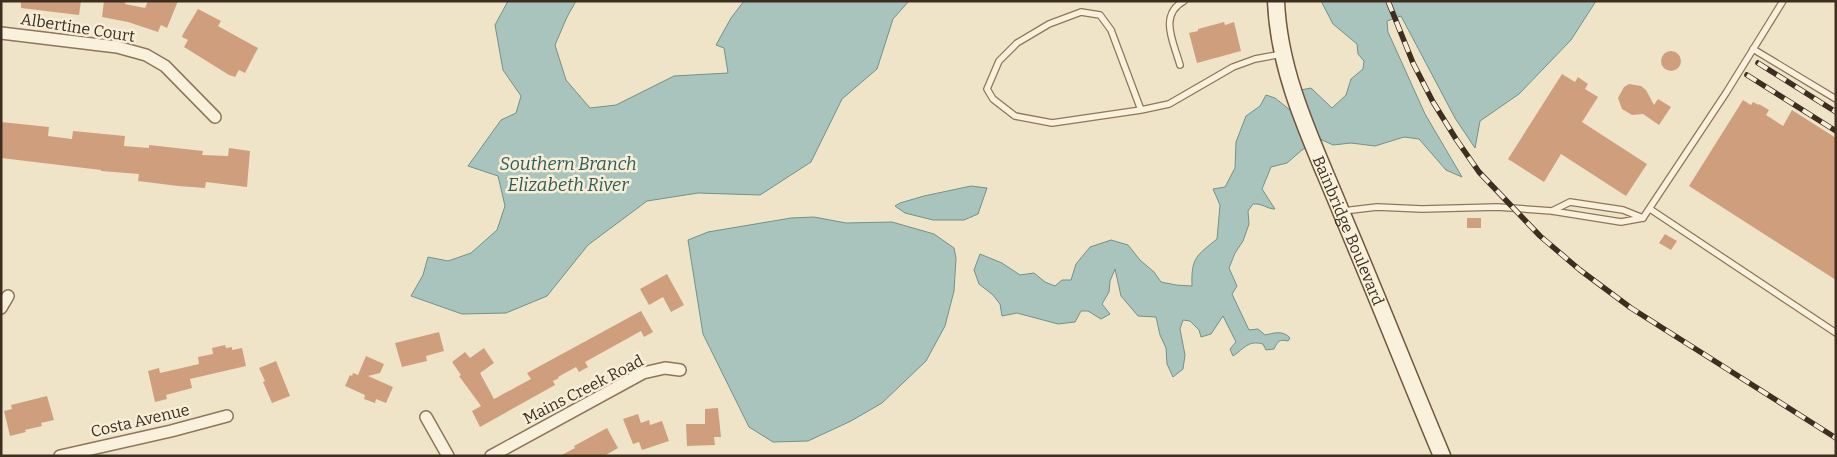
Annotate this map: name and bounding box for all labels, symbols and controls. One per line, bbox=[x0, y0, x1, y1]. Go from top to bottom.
street label: Albertine Court bbox=[19, 9, 137, 46]
water label: Southern Branch Elizabeth River bbox=[499, 153, 637, 196]
street label: Bainbridge Boulevard bbox=[1309, 153, 1388, 309]
street label: Mains Creek Road bbox=[520, 351, 647, 428]
street label: Costa Avenue bbox=[89, 400, 191, 441]

